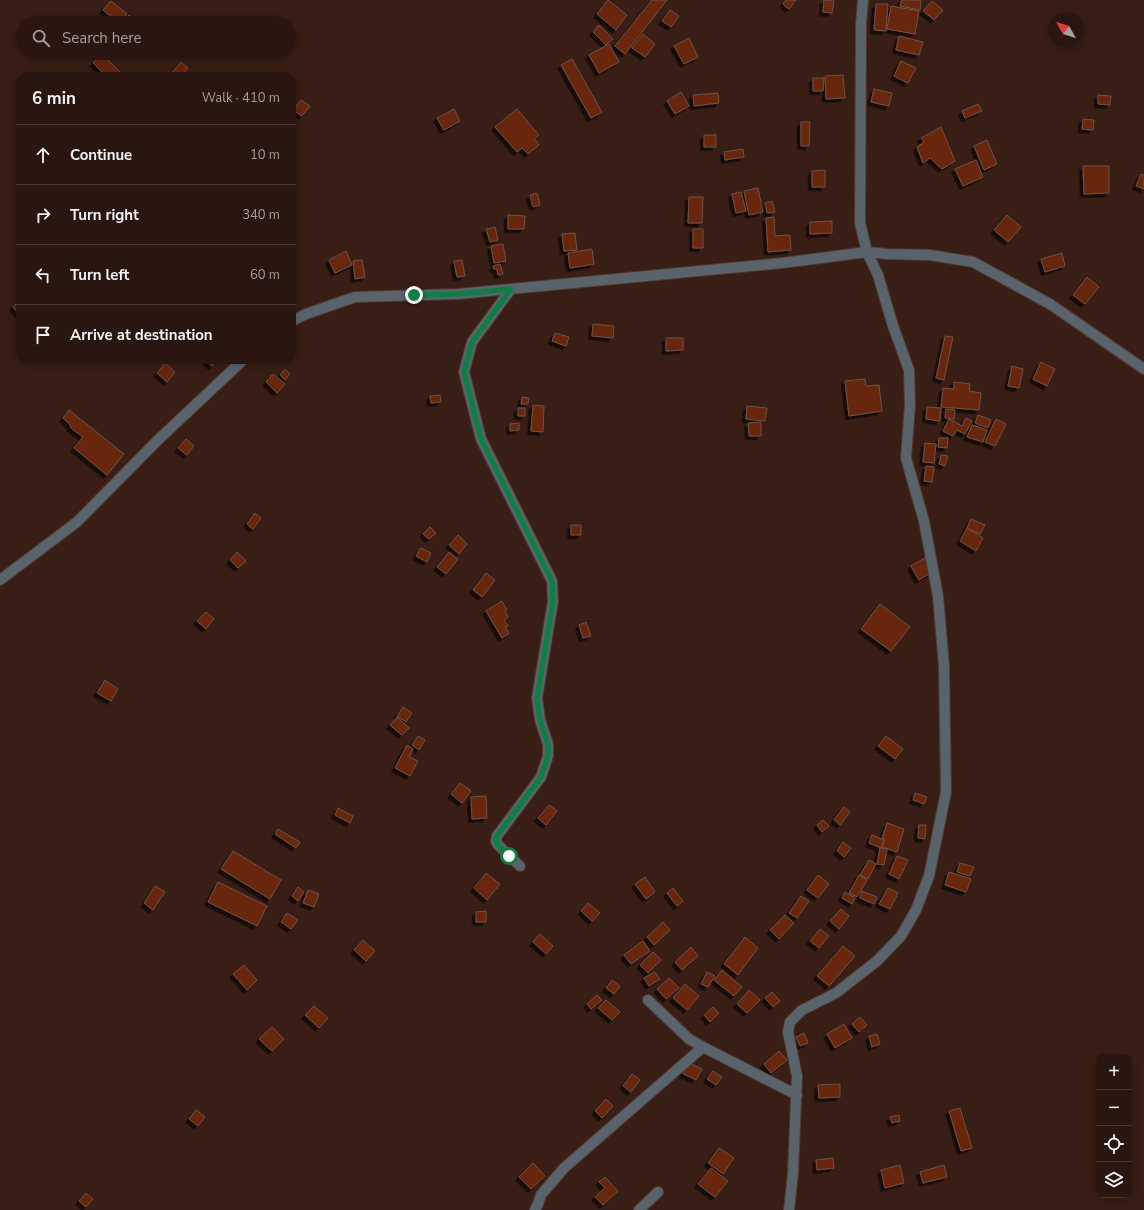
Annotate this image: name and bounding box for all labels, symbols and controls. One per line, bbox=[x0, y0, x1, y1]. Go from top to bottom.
north arrow bbox=[1048, 12, 1084, 48]
search box bbox=[16, 16, 296, 60]
icon: search bbox=[30, 27, 52, 49]
text: Search here bbox=[62, 28, 142, 48]
text: 6 min bbox=[32, 87, 76, 110]
text: Walk · 410 m bbox=[202, 89, 280, 107]
icon: ahead bbox=[32, 144, 54, 166]
text: Continue bbox=[70, 145, 132, 165]
text: 10 m bbox=[250, 146, 280, 164]
icon: right bbox=[32, 204, 54, 226]
text: Turn right bbox=[70, 205, 139, 225]
text: 340 m bbox=[242, 206, 280, 224]
icon: left bbox=[32, 264, 54, 286]
text: Turn left bbox=[70, 265, 129, 285]
text: 60 m bbox=[250, 266, 280, 284]
route end bbox=[405, 286, 423, 304]
icon: arrive bbox=[32, 324, 54, 346]
text: Arrive at destination bbox=[70, 325, 213, 345]
route start bbox=[500, 847, 518, 865]
map controls bbox=[1096, 1054, 1132, 1198]
button: + bbox=[1096, 1054, 1132, 1090]
button: − bbox=[1096, 1090, 1132, 1126]
button: locate bbox=[1096, 1126, 1132, 1162]
button: layers bbox=[1096, 1162, 1132, 1198]

